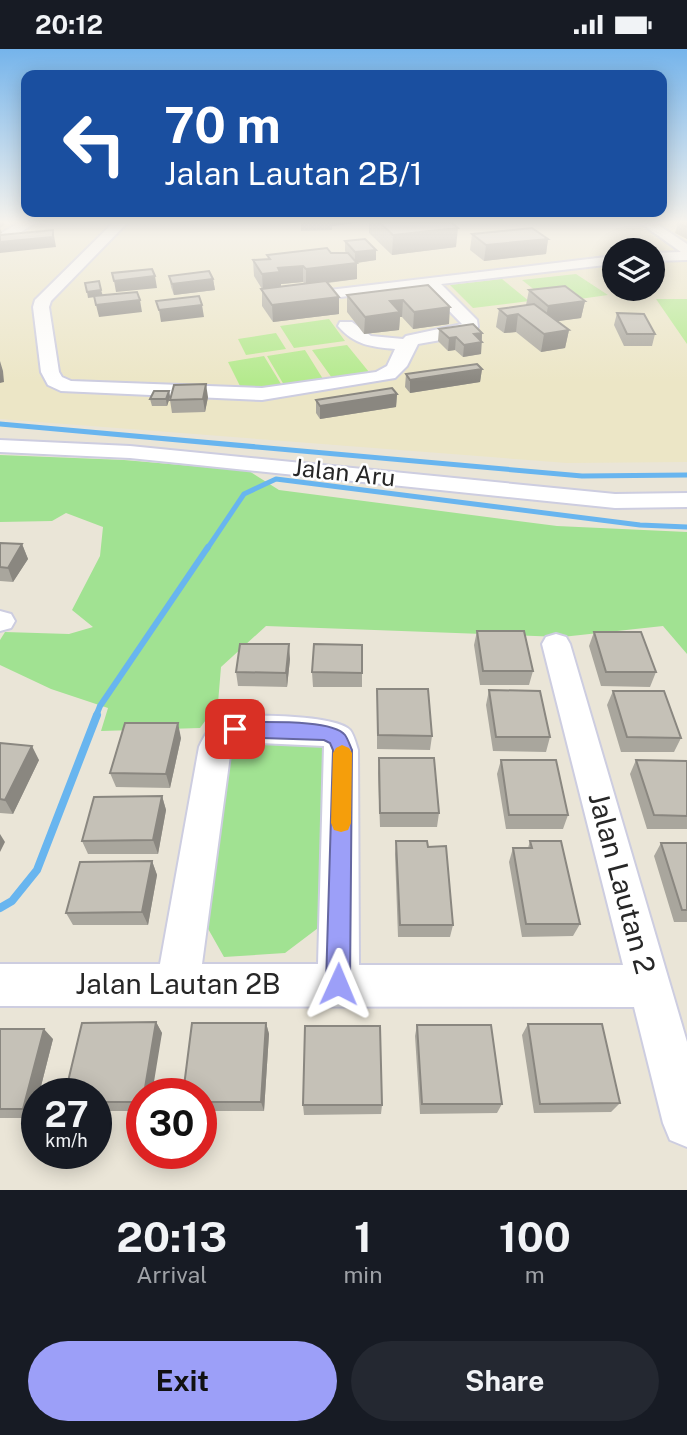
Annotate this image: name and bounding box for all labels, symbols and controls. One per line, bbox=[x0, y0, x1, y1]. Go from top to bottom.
text: 20:12 bbox=[35, 9, 103, 40]
text: 70 m bbox=[164, 96, 281, 154]
icon: left bbox=[49, 98, 140, 189]
text: Jalan Lautan 2B/1 bbox=[164, 155, 423, 192]
map controls bbox=[602, 238, 665, 301]
button: layers bbox=[602, 238, 665, 301]
street label: Jalan Aru bbox=[291, 453, 397, 491]
pin bbox=[205, 699, 265, 759]
icon: arrive bbox=[216, 710, 254, 748]
street label: Jalan Lautan 2 bbox=[582, 789, 663, 977]
position arrow bbox=[301, 947, 375, 1021]
street label: Jalan Lautan 2B bbox=[75, 967, 281, 1000]
speed limit sign: 30 bbox=[126, 1078, 217, 1169]
text: 27 bbox=[44, 1094, 89, 1135]
text: km/h bbox=[45, 1130, 88, 1151]
text: 20:13 bbox=[116, 1212, 227, 1261]
text: 1 bbox=[354, 1212, 372, 1261]
text: 100 bbox=[499, 1212, 571, 1261]
text: Arrival bbox=[136, 1261, 207, 1288]
text: min bbox=[343, 1261, 382, 1288]
text: m bbox=[525, 1261, 545, 1288]
button: Exit bbox=[28, 1341, 337, 1421]
button: Share bbox=[351, 1341, 659, 1421]

